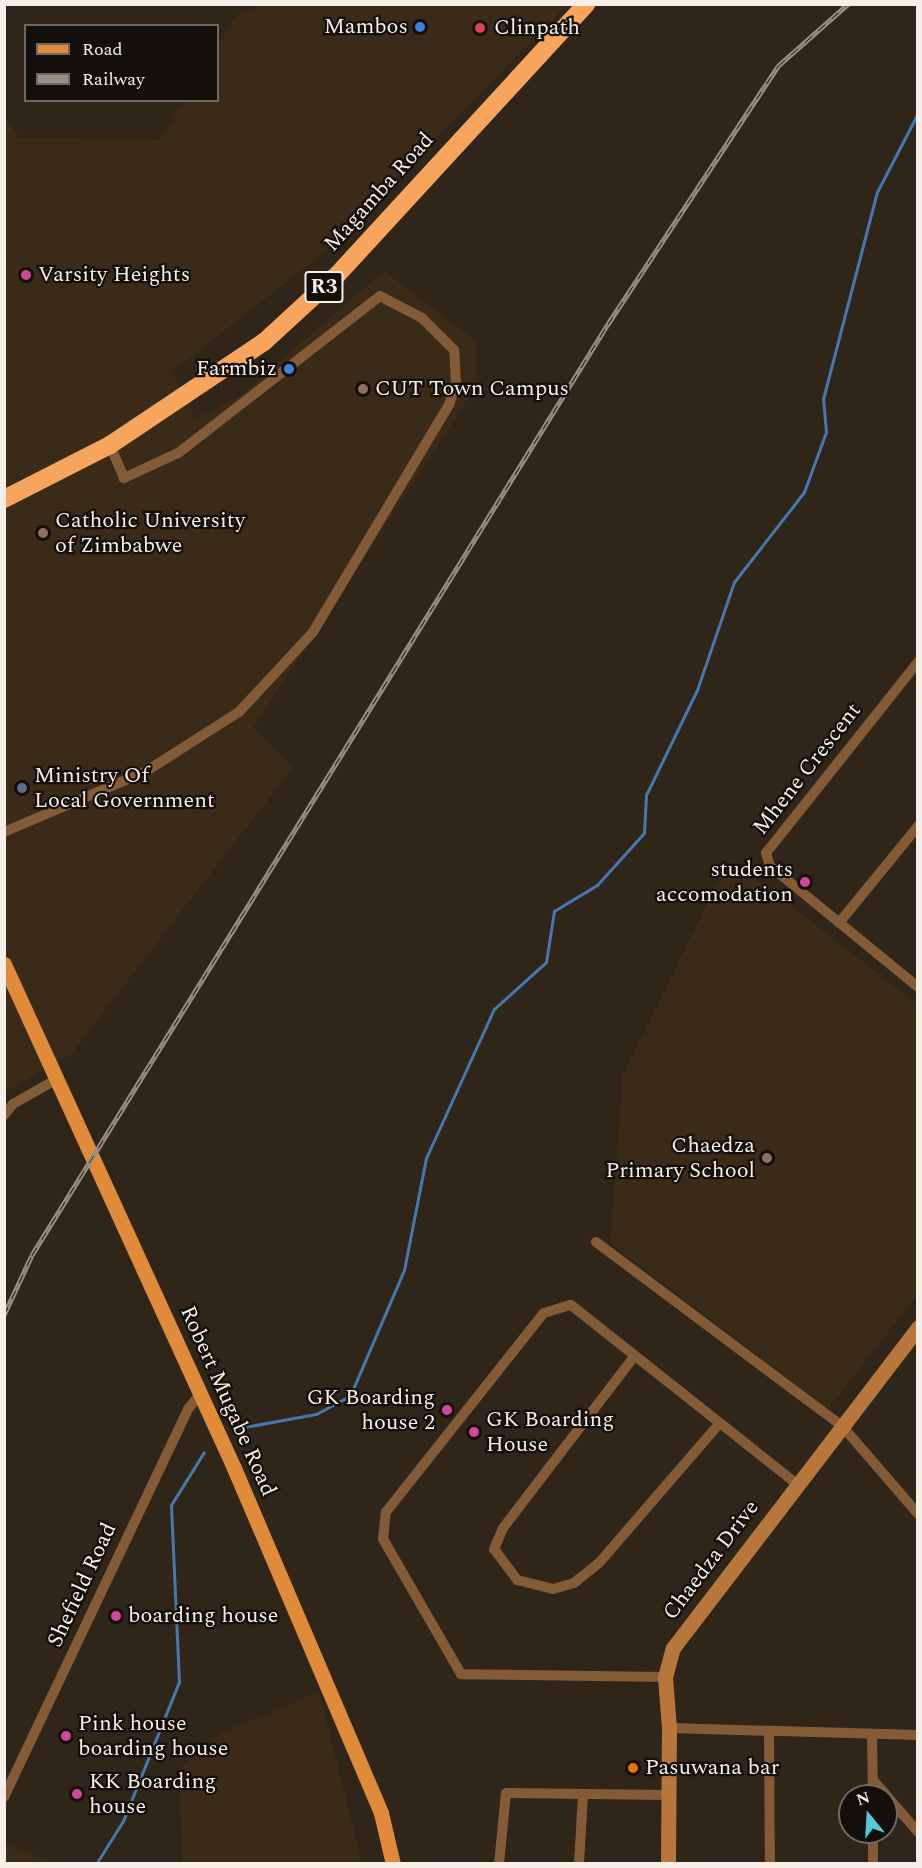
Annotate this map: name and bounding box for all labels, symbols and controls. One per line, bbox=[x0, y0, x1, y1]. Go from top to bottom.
place label: Mambos bbox=[324, 14, 408, 40]
place label: Clinpath bbox=[494, 15, 580, 41]
marker: Clinpath bbox=[471, 19, 489, 37]
marker: Mambos bbox=[413, 20, 427, 34]
legend bbox=[24, 24, 219, 102]
text: Road bbox=[82, 36, 123, 63]
text: Railway bbox=[82, 66, 145, 93]
street label: Magamba Road bbox=[319, 127, 439, 257]
place label: Varsity Heights bbox=[38, 262, 190, 288]
marker: Varsity Heights bbox=[19, 268, 33, 282]
road number: R3 bbox=[303, 269, 345, 305]
place label: Farmbiz bbox=[196, 356, 277, 382]
marker: Farmbiz bbox=[282, 362, 296, 376]
place label: CUT Town Campus bbox=[375, 376, 569, 402]
marker: CUT Town Campus bbox=[356, 382, 370, 396]
place label: Catholic University of Zimbabwe bbox=[55, 507, 245, 558]
marker: Catholic University of Zimbabwe bbox=[36, 526, 50, 540]
street label: Mhene Crescent bbox=[747, 698, 867, 840]
place label: Ministry Of Local Government bbox=[34, 762, 215, 813]
marker: Ministry Of Local Government bbox=[15, 781, 29, 795]
place label: students accomodation bbox=[656, 856, 793, 908]
marker: students accomodation bbox=[798, 875, 812, 889]
place label: Chaedza Primary School bbox=[605, 1132, 755, 1184]
marker: Chaedza Primary School bbox=[760, 1151, 774, 1165]
street label: Robert Mugabe Road bbox=[174, 1302, 282, 1500]
place label: GK Boarding house 2 bbox=[307, 1384, 435, 1436]
marker: GK Boarding house 2 bbox=[440, 1403, 454, 1417]
place label: GK Boarding House bbox=[486, 1406, 614, 1458]
marker: GK Boarding House bbox=[467, 1425, 481, 1439]
street label: Chaedza Drive bbox=[657, 1495, 765, 1625]
street label: Shefield Road bbox=[42, 1519, 122, 1651]
place label: boarding house bbox=[128, 1603, 278, 1629]
marker: boarding house bbox=[109, 1609, 123, 1623]
place label: Pink house boarding house bbox=[78, 1710, 228, 1762]
marker: Pink house boarding house bbox=[59, 1729, 73, 1743]
place label: Pasuwana bar bbox=[645, 1755, 779, 1781]
marker: Pasuwana bar bbox=[626, 1761, 640, 1775]
place label: KK Boarding house bbox=[89, 1768, 216, 1820]
north arrow bbox=[838, 1784, 898, 1844]
text: N bbox=[853, 1785, 873, 1812]
marker: KK Boarding house bbox=[70, 1787, 84, 1801]

